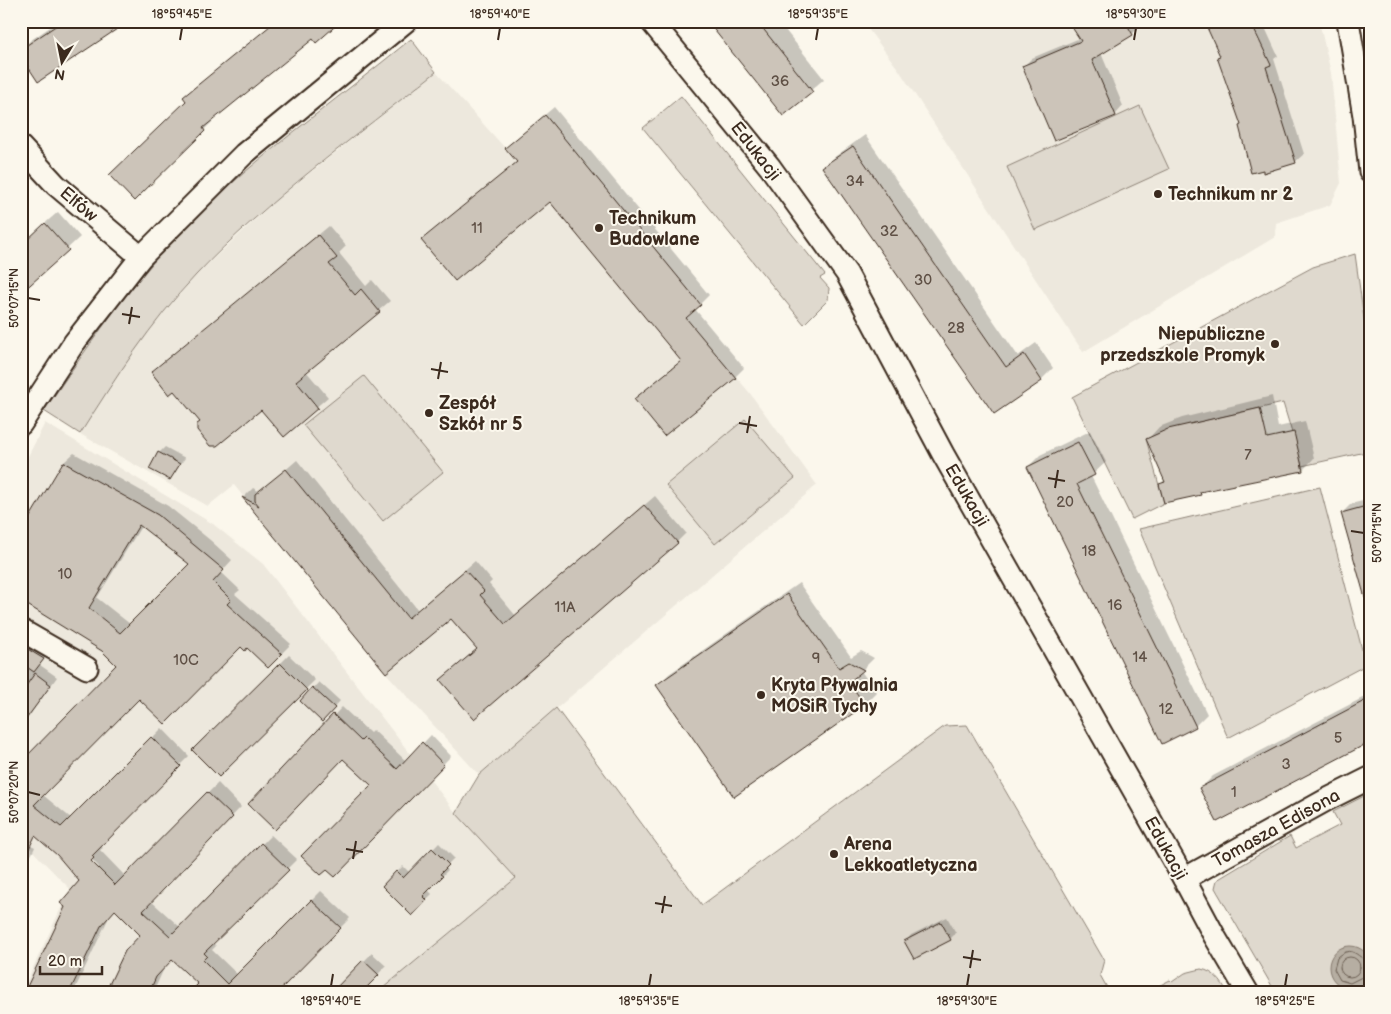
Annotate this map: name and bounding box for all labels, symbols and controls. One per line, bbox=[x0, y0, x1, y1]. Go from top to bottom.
text: 18°59'45"E bbox=[152, 7, 212, 22]
text: 18°59'40"E bbox=[470, 7, 530, 22]
text: 18°59'35"E bbox=[788, 7, 848, 22]
text: 18°59'30"E bbox=[1106, 7, 1166, 22]
north arrow bbox=[38, 38, 88, 88]
text: N bbox=[53, 65, 66, 84]
house number: 36 bbox=[771, 72, 789, 91]
street label: Edukacji bbox=[726, 118, 785, 185]
house number: 34 bbox=[846, 172, 864, 191]
street label: Elfów bbox=[55, 183, 102, 226]
place label: Technikum nr 2 bbox=[1168, 184, 1293, 205]
marker: Technikum nr 2 bbox=[1152, 188, 1164, 200]
place label: Technikum Budowlane bbox=[609, 208, 700, 250]
house number: 11 bbox=[471, 219, 483, 238]
marker: Technikum Budowlane bbox=[593, 222, 605, 234]
house number: 32 bbox=[880, 222, 898, 241]
text: 50°07'15"N bbox=[7, 268, 22, 328]
house number: 30 bbox=[914, 271, 932, 290]
house number: 28 bbox=[947, 319, 965, 338]
place label: Niepubliczne przedszkole Promyk bbox=[1100, 324, 1266, 366]
marker: Niepubliczne przedszkole Promyk bbox=[1269, 338, 1281, 350]
place label: Zespół Szkół nr 5 bbox=[439, 393, 522, 435]
marker: Zespół Szkół nr 5 bbox=[423, 407, 435, 419]
house number: 7 bbox=[1244, 446, 1252, 465]
street label: Edukacji bbox=[940, 460, 993, 530]
house number: 20 bbox=[1056, 493, 1074, 512]
text: 50°07'15"N bbox=[1370, 503, 1385, 563]
house number: 18 bbox=[1082, 542, 1097, 561]
house number: 10 bbox=[58, 565, 72, 584]
house number: 16 bbox=[1108, 596, 1122, 615]
house number: 11A bbox=[555, 598, 576, 617]
house number: 14 bbox=[1133, 648, 1147, 667]
house number: 9 bbox=[812, 649, 820, 668]
house number: 10C bbox=[173, 651, 199, 670]
place label: Kryta Pływalnia MOSiR Tychy bbox=[771, 675, 898, 717]
marker: Kryta Pływalnia MOSiR Tychy bbox=[755, 689, 767, 701]
house number: 12 bbox=[1159, 700, 1173, 719]
house number: 5 bbox=[1334, 729, 1342, 748]
house number: 3 bbox=[1281, 755, 1291, 774]
text: 50°07'20"N bbox=[7, 761, 22, 823]
house number: 1 bbox=[1231, 783, 1237, 802]
street label: Tomasza Edisona bbox=[1209, 785, 1344, 872]
street label: Edukacji bbox=[1140, 813, 1191, 884]
place label: Arena Lekkoatletyczna bbox=[843, 834, 977, 876]
marker: Arena Lekkoatletyczna bbox=[828, 848, 840, 860]
scale bar bbox=[40, 944, 102, 976]
text: 20 m bbox=[48, 952, 82, 971]
text: 18°59'40"E bbox=[301, 994, 361, 1009]
text: 18°59'35"E bbox=[619, 994, 679, 1009]
text: 18°59'30"E bbox=[937, 994, 997, 1009]
text: 18°59'25"E bbox=[1255, 994, 1315, 1009]

